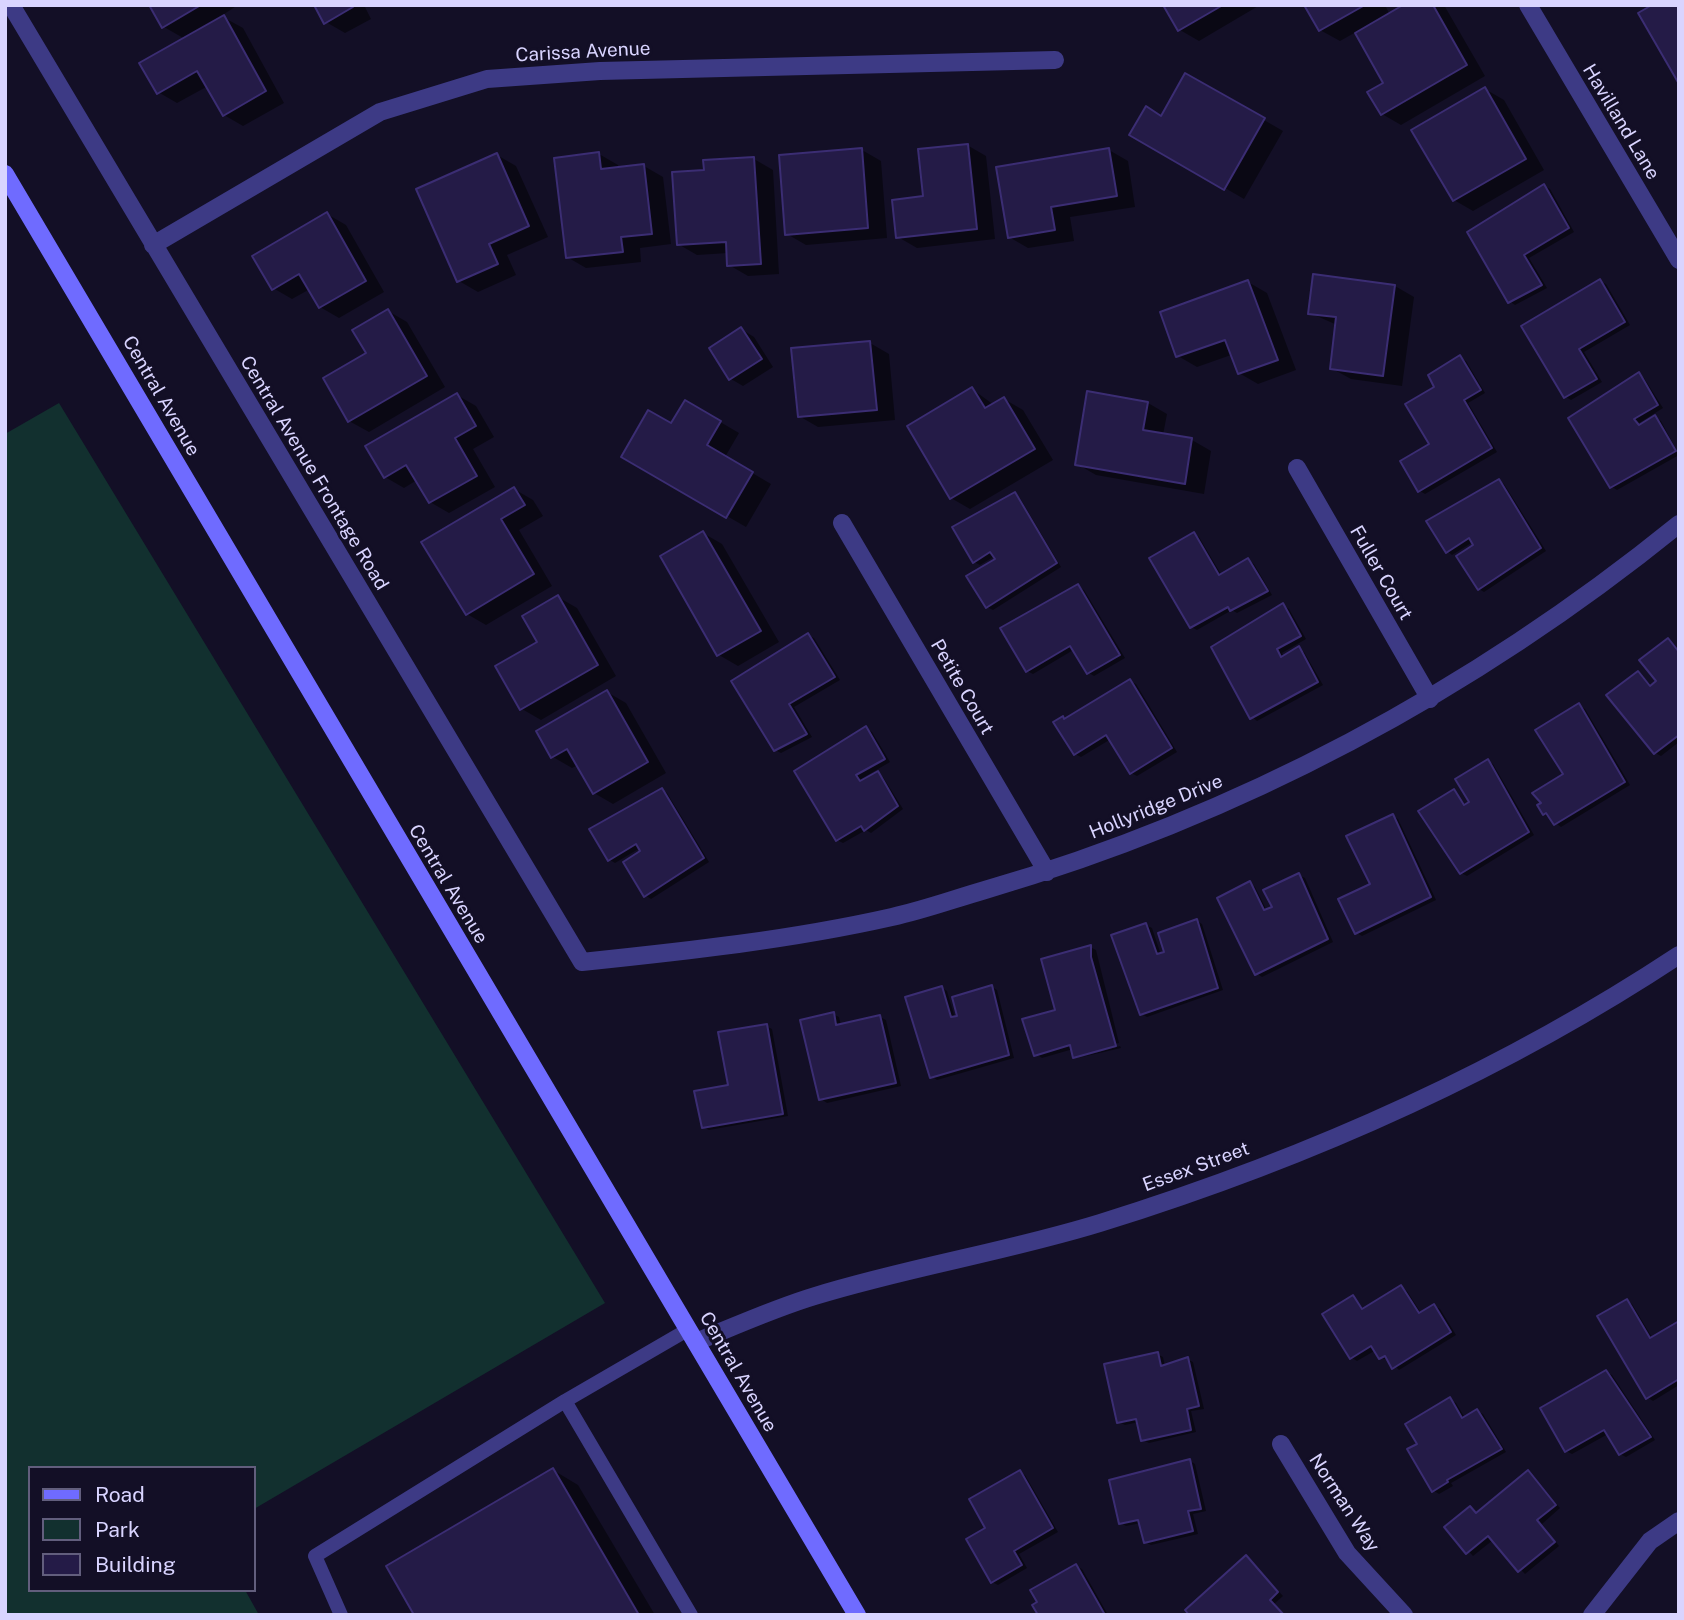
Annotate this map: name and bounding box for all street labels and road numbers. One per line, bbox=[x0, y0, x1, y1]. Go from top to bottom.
street label: Carissa Avenue bbox=[515, 37, 651, 67]
street label: Havilland Lane bbox=[1578, 60, 1664, 184]
street label: Central Avenue bbox=[117, 332, 205, 460]
street label: Central Avenue Frontage Road bbox=[235, 352, 393, 594]
street label: Fuller Court bbox=[1345, 522, 1417, 624]
street label: Petite Court bbox=[926, 635, 998, 739]
street label: Hollyridge Drive bbox=[1086, 770, 1226, 844]
street label: Central Avenue bbox=[403, 820, 493, 948]
street label: Essex Street bbox=[1140, 1137, 1252, 1197]
street label: Central Avenue bbox=[694, 1308, 782, 1436]
street label: Norman Way bbox=[1304, 1450, 1384, 1556]

